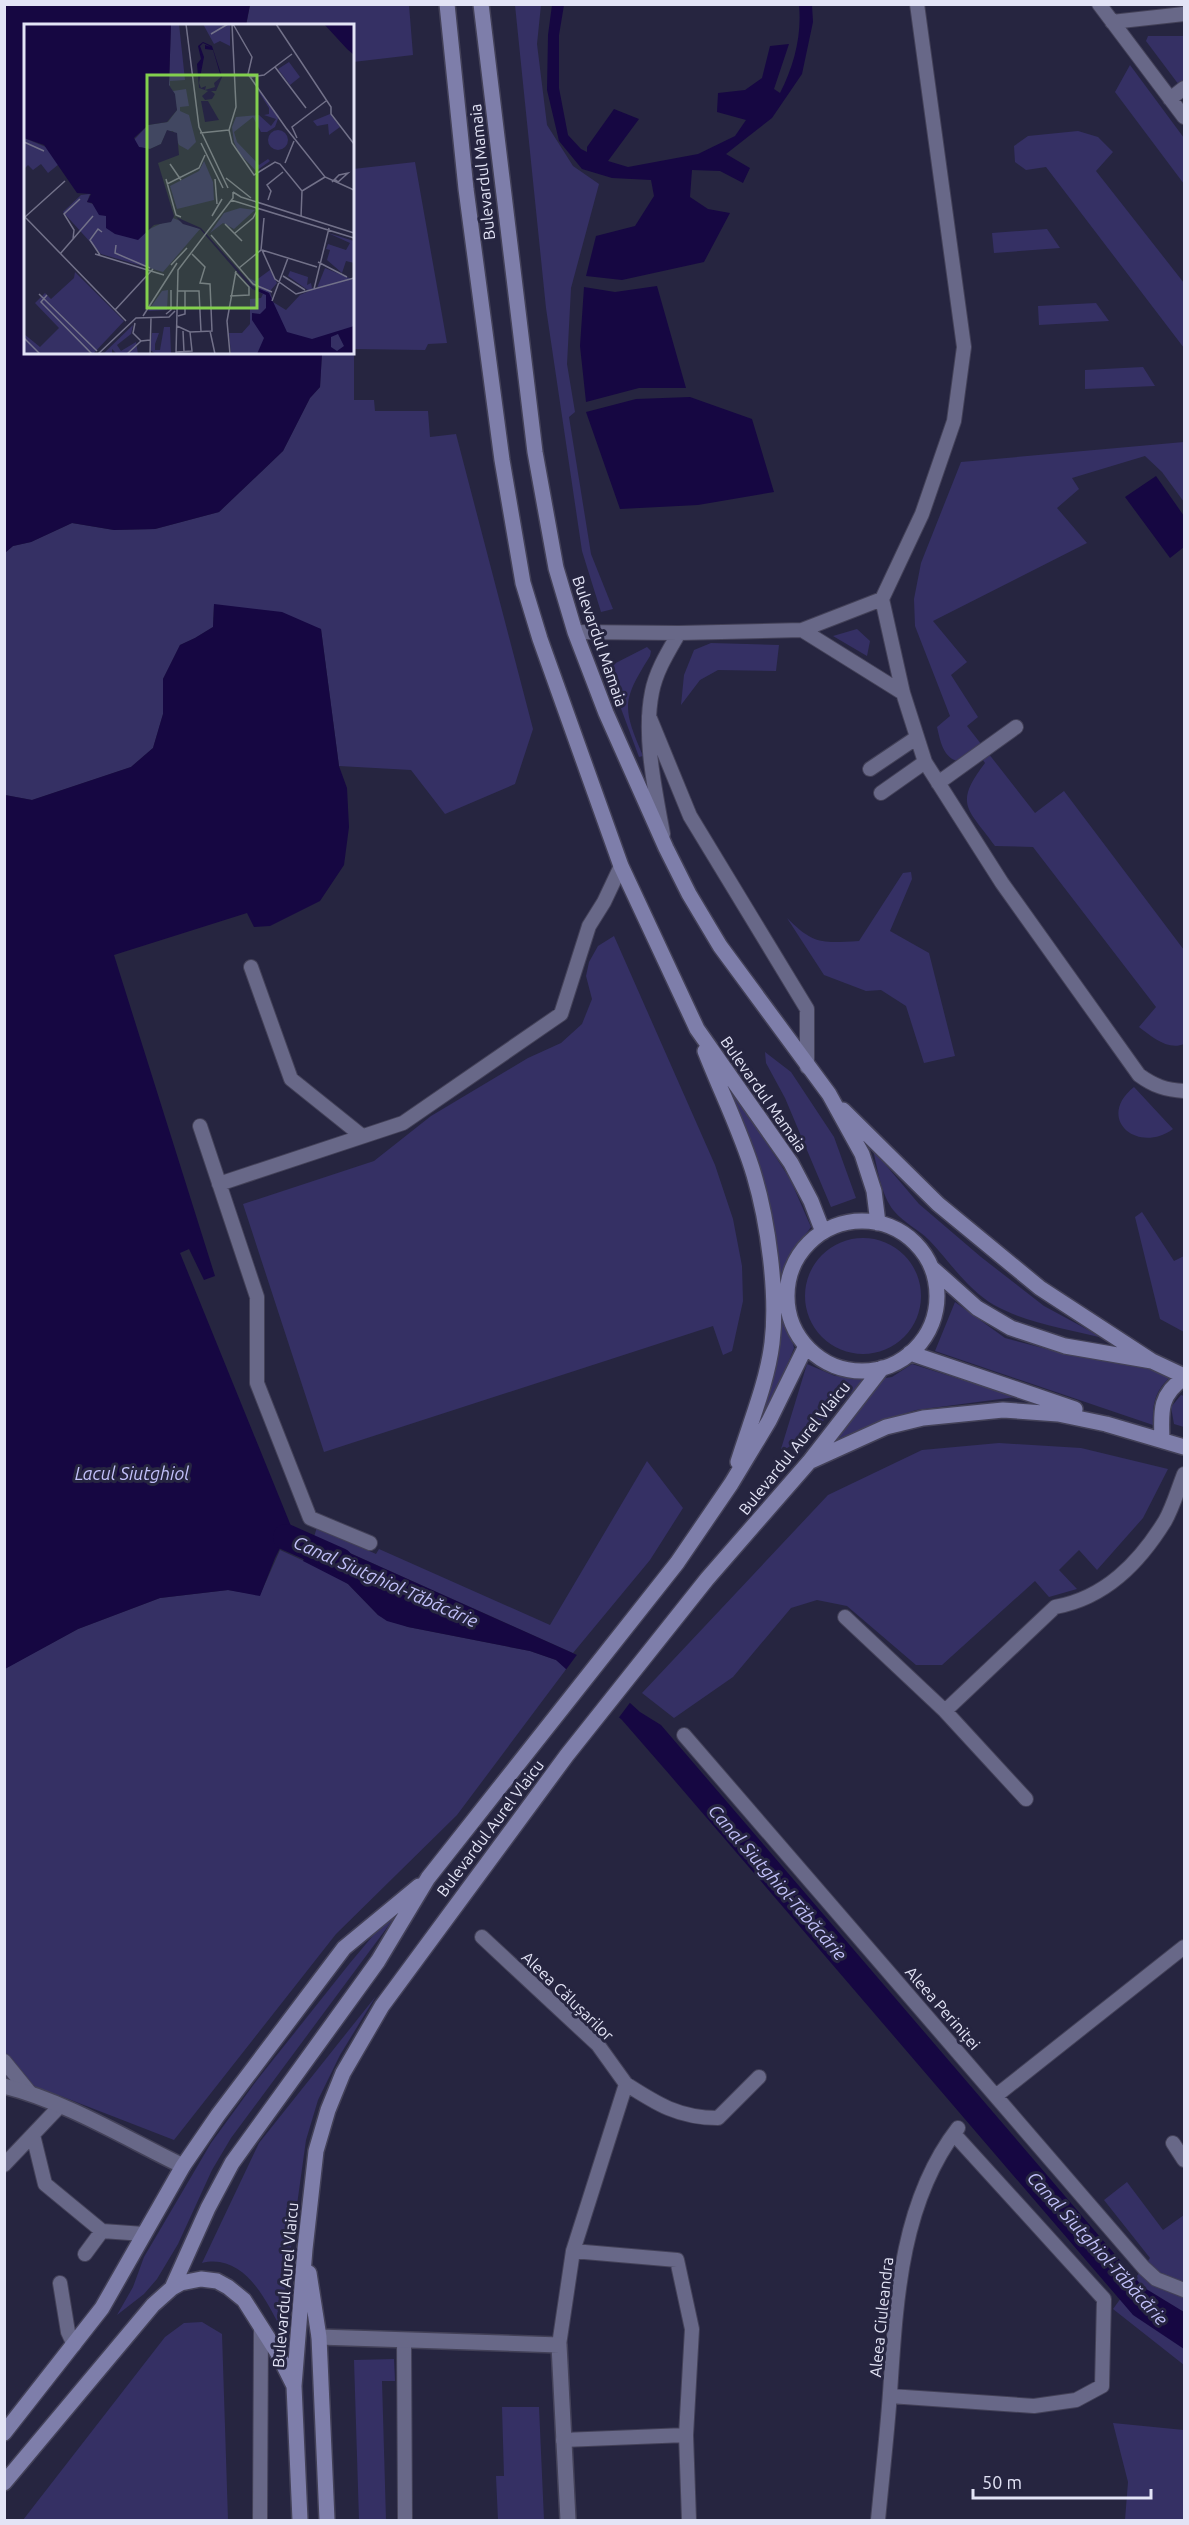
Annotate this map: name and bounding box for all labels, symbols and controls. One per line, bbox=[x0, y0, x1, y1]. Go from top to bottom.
inset map bbox=[24, 24, 354, 354]
street label: Bulevardul Mamaia bbox=[466, 103, 498, 241]
street label: Bulevardul Mamaia bbox=[569, 573, 631, 709]
street label: Bulevardul Mamaia bbox=[717, 1033, 811, 1155]
street label: Bulevardul Aurel Vlaicu bbox=[735, 1378, 853, 1518]
water label: Lacul Siutghiol bbox=[75, 1463, 189, 1483]
water label: Canal Siutghiol-Tăbăcărie bbox=[291, 1531, 481, 1631]
street label: Bulevardul Aurel Vlaicu bbox=[433, 1756, 547, 1900]
water label: Canal Siutghiol-Tăbăcărie bbox=[705, 1800, 851, 1964]
street label: Aleea Călușarilor bbox=[518, 1948, 618, 2044]
street label: Aleea Periniței bbox=[902, 1963, 984, 2053]
water label: Canal Siutghiol-Tăbăcărie bbox=[1024, 2167, 1172, 2329]
street label: Bulevardul Aurel Vlaicu bbox=[269, 2201, 301, 2369]
street label: Aleea Ciuleandra bbox=[866, 2256, 896, 2378]
scale bar bbox=[973, 2462, 1152, 2500]
text: 50 m bbox=[982, 2472, 1022, 2492]

